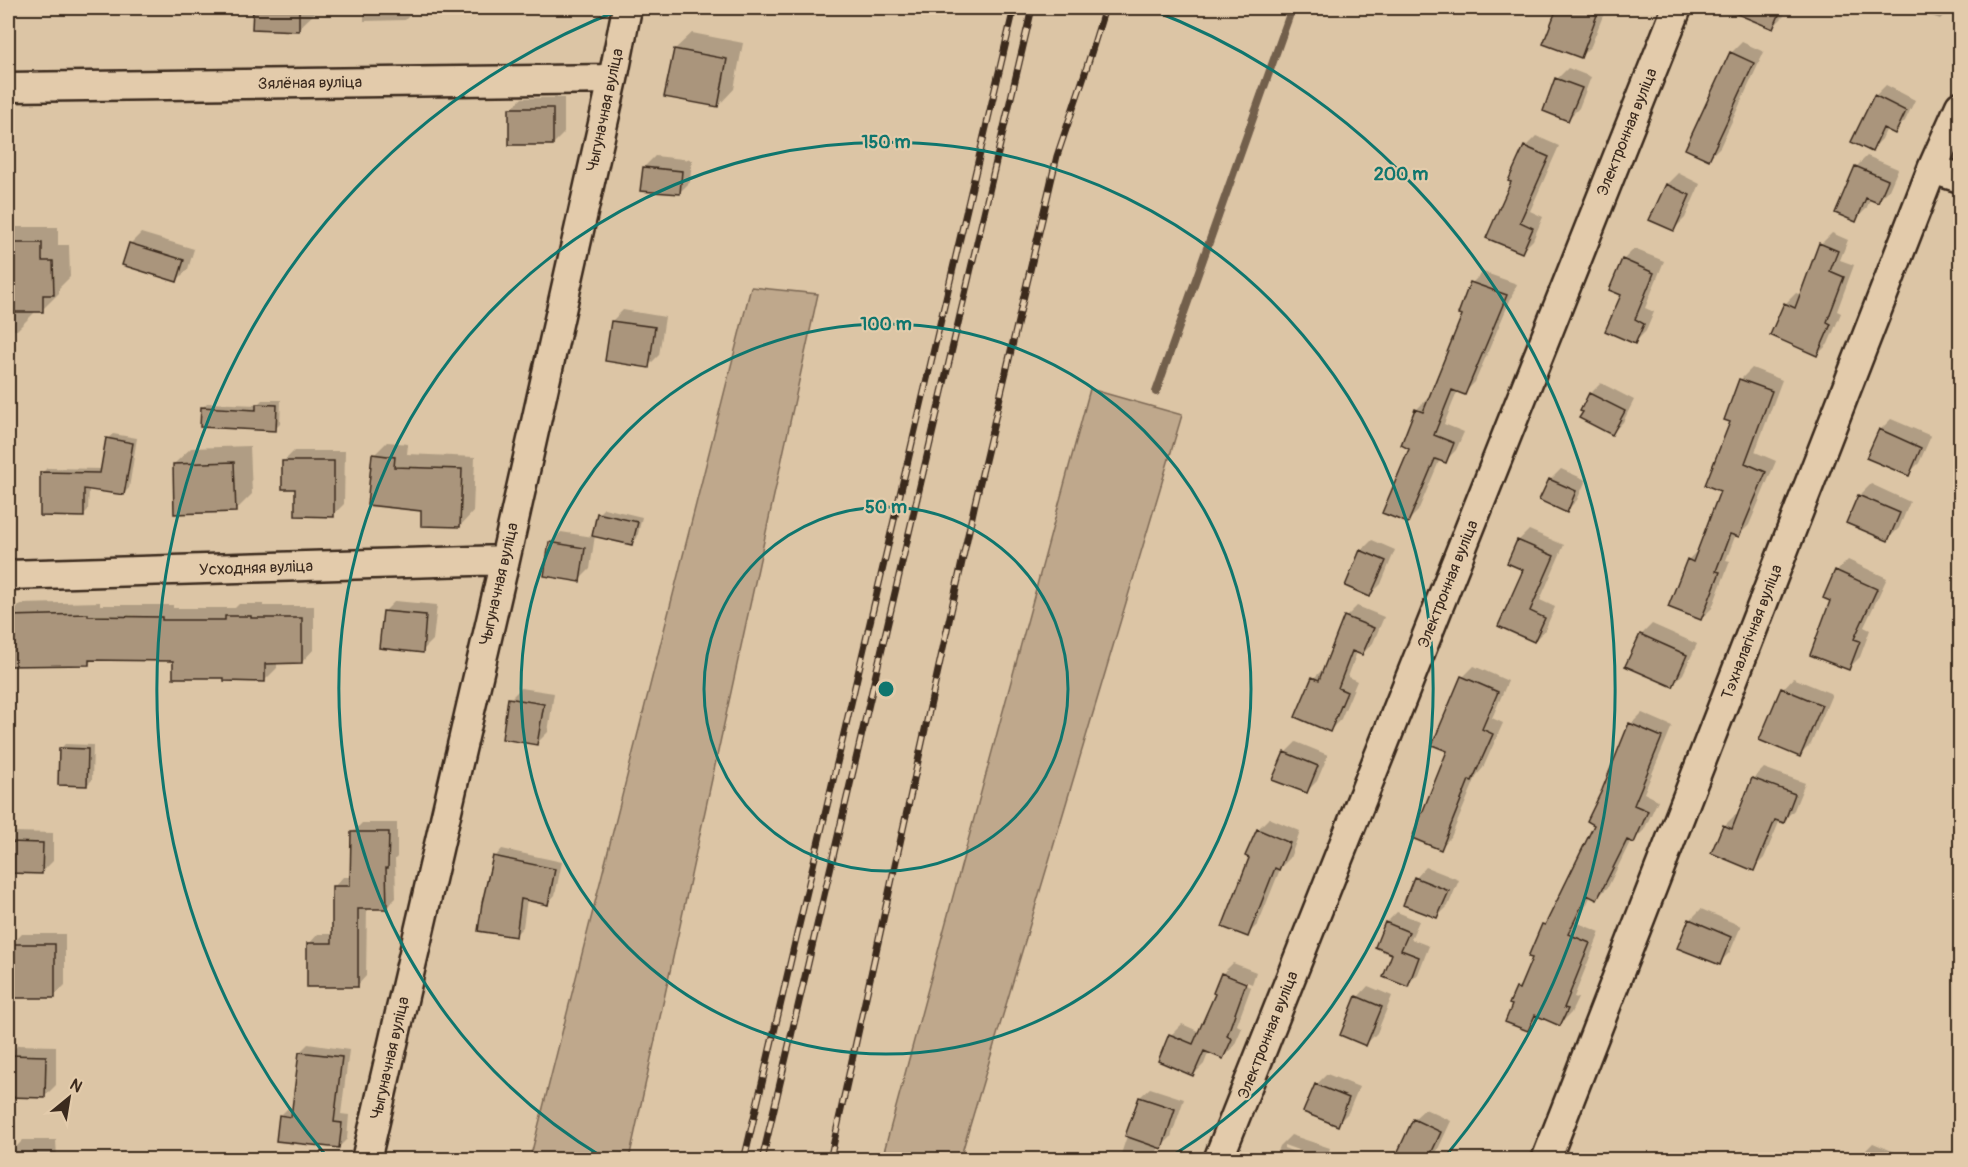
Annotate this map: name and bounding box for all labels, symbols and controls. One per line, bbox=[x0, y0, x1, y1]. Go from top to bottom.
street label: Чыгуначная вуліца bbox=[582, 47, 628, 173]
street label: Электронная вуліца bbox=[1592, 65, 1662, 199]
street label: Зялёная вуліца bbox=[258, 72, 362, 94]
text: 150 m bbox=[862, 131, 911, 154]
text: 200 m bbox=[1374, 163, 1428, 186]
text: 100 m bbox=[860, 313, 912, 336]
text: 50 m bbox=[865, 496, 907, 519]
street label: Электронная вуліца bbox=[1413, 517, 1483, 651]
street label: Чыгуначная вуліца bbox=[475, 521, 523, 647]
street label: Усходняя вуліца bbox=[199, 556, 313, 580]
street label: Тэхналагічная вуліца bbox=[1717, 562, 1787, 702]
centre of rings bbox=[876, 679, 896, 699]
street label: Электронная вуліца bbox=[1233, 968, 1303, 1102]
street label: Чыгуначная вуліца bbox=[366, 995, 414, 1121]
north arrow bbox=[39, 1068, 99, 1128]
text: N bbox=[66, 1075, 86, 1097]

